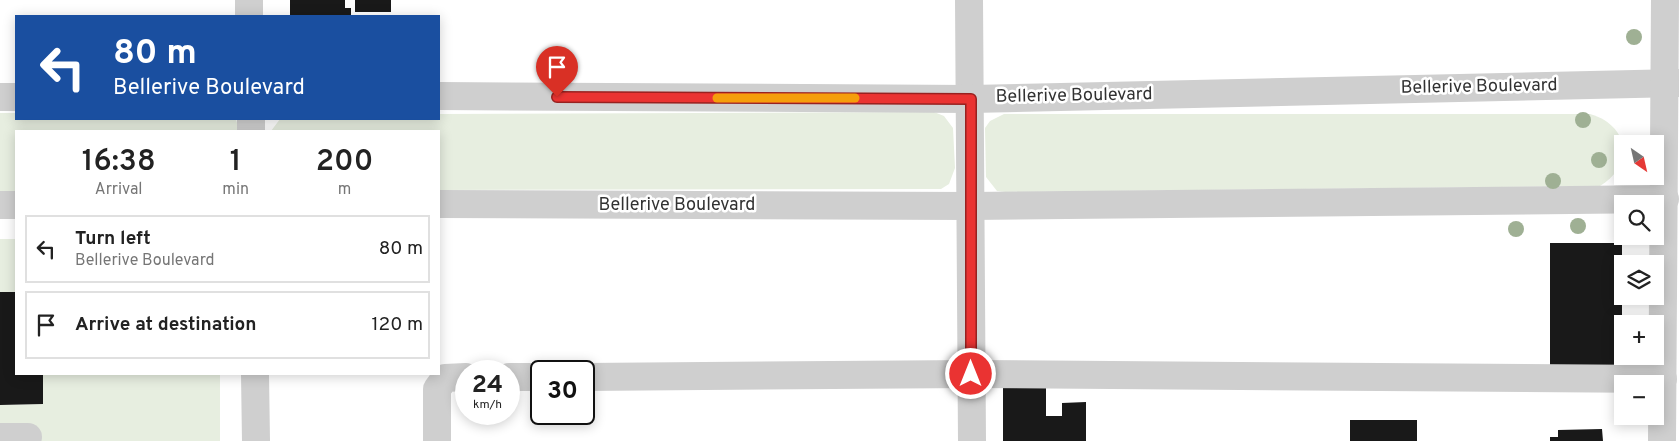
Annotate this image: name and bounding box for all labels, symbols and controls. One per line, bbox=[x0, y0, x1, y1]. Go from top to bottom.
text: 80 m bbox=[113, 32, 197, 76]
icon: left bbox=[30, 35, 95, 100]
pin bbox=[536, 46, 578, 97]
icon: arrive bbox=[543, 53, 571, 81]
street label: Bellerive Boulevard bbox=[1400, 74, 1558, 100]
text: Bellerive Boulevard bbox=[113, 75, 305, 102]
street label: Bellerive Boulevard bbox=[995, 83, 1153, 109]
north arrow bbox=[1614, 135, 1664, 185]
map controls bbox=[1614, 135, 1664, 425]
text: 16:38 bbox=[82, 144, 156, 181]
text: 1 bbox=[230, 144, 242, 181]
text: 200 bbox=[316, 144, 373, 181]
text: Arrival bbox=[95, 180, 143, 200]
text: min bbox=[222, 180, 249, 200]
text: m bbox=[338, 180, 351, 200]
street label: Bellerive Boulevard bbox=[599, 194, 755, 217]
button: search bbox=[1614, 195, 1664, 245]
text: Turn left bbox=[75, 227, 151, 251]
icon: left bbox=[32, 235, 60, 263]
text: 80 m bbox=[379, 237, 423, 261]
text: Bellerive Boulevard bbox=[75, 251, 214, 271]
button: layers bbox=[1614, 255, 1664, 305]
icon: arrive bbox=[32, 311, 60, 339]
text: Arrive at destination bbox=[75, 313, 256, 337]
text: 120 m bbox=[372, 313, 423, 337]
button: + bbox=[1614, 315, 1664, 365]
position arrow bbox=[944, 347, 996, 399]
speed limit sign: 30 bbox=[530, 360, 595, 425]
text: 24 bbox=[472, 370, 503, 402]
button: − bbox=[1614, 375, 1664, 425]
text: km/h bbox=[473, 397, 502, 413]

